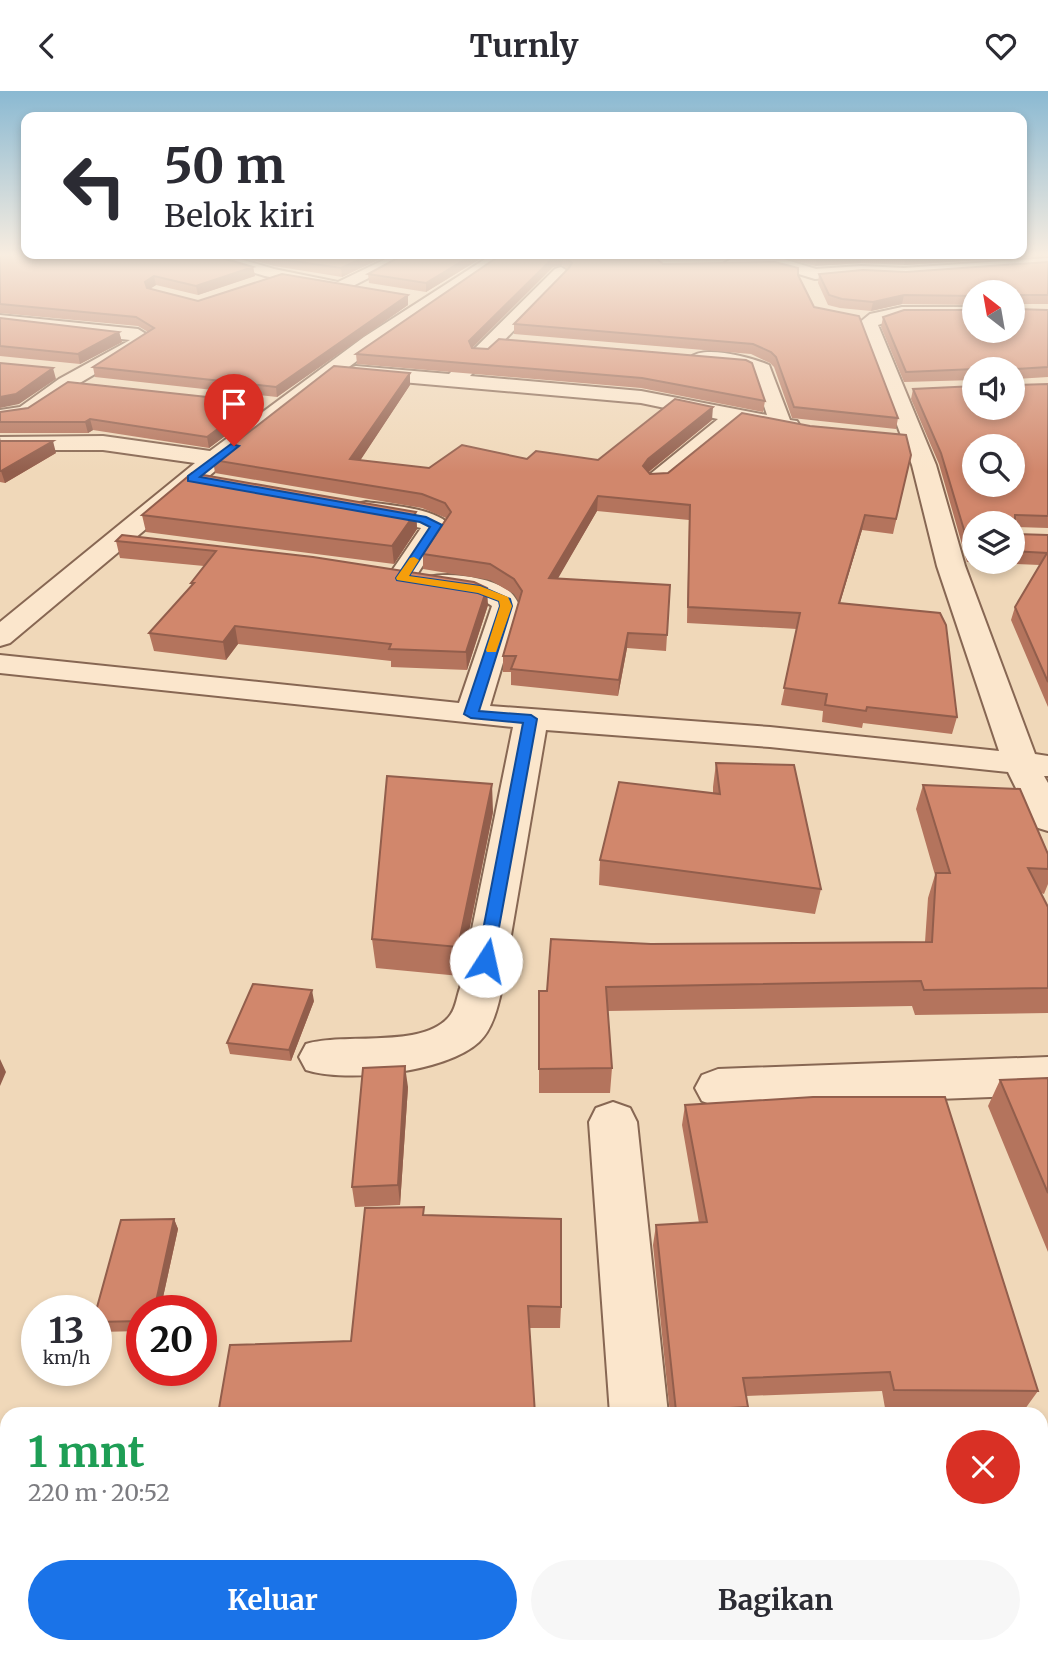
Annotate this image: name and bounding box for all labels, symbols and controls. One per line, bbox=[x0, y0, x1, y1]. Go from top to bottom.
text: Turnly bbox=[470, 26, 578, 66]
icon: back bbox=[28, 27, 66, 65]
icon: heart bbox=[982, 27, 1020, 65]
text: 50 m bbox=[164, 135, 285, 196]
icon: left bbox=[49, 140, 140, 231]
text: Belok kiri bbox=[164, 196, 315, 236]
north arrow bbox=[962, 280, 1026, 343]
map controls bbox=[962, 280, 1025, 574]
button: sound bbox=[962, 357, 1025, 420]
pin bbox=[204, 374, 264, 446]
icon: arrive bbox=[215, 385, 253, 423]
button: search bbox=[962, 434, 1025, 497]
button: layers bbox=[962, 511, 1025, 574]
position arrow bbox=[449, 924, 523, 998]
speed limit sign: 20 bbox=[126, 1295, 217, 1386]
text: 13 bbox=[49, 1309, 84, 1353]
text: km/h bbox=[43, 1346, 90, 1369]
text: 1 mnt bbox=[28, 1426, 145, 1478]
button: close bbox=[946, 1430, 1020, 1504]
text: 220 m · 20:52 bbox=[28, 1478, 170, 1507]
button: Keluar bbox=[28, 1560, 517, 1640]
button: Bagikan bbox=[531, 1560, 1020, 1640]

